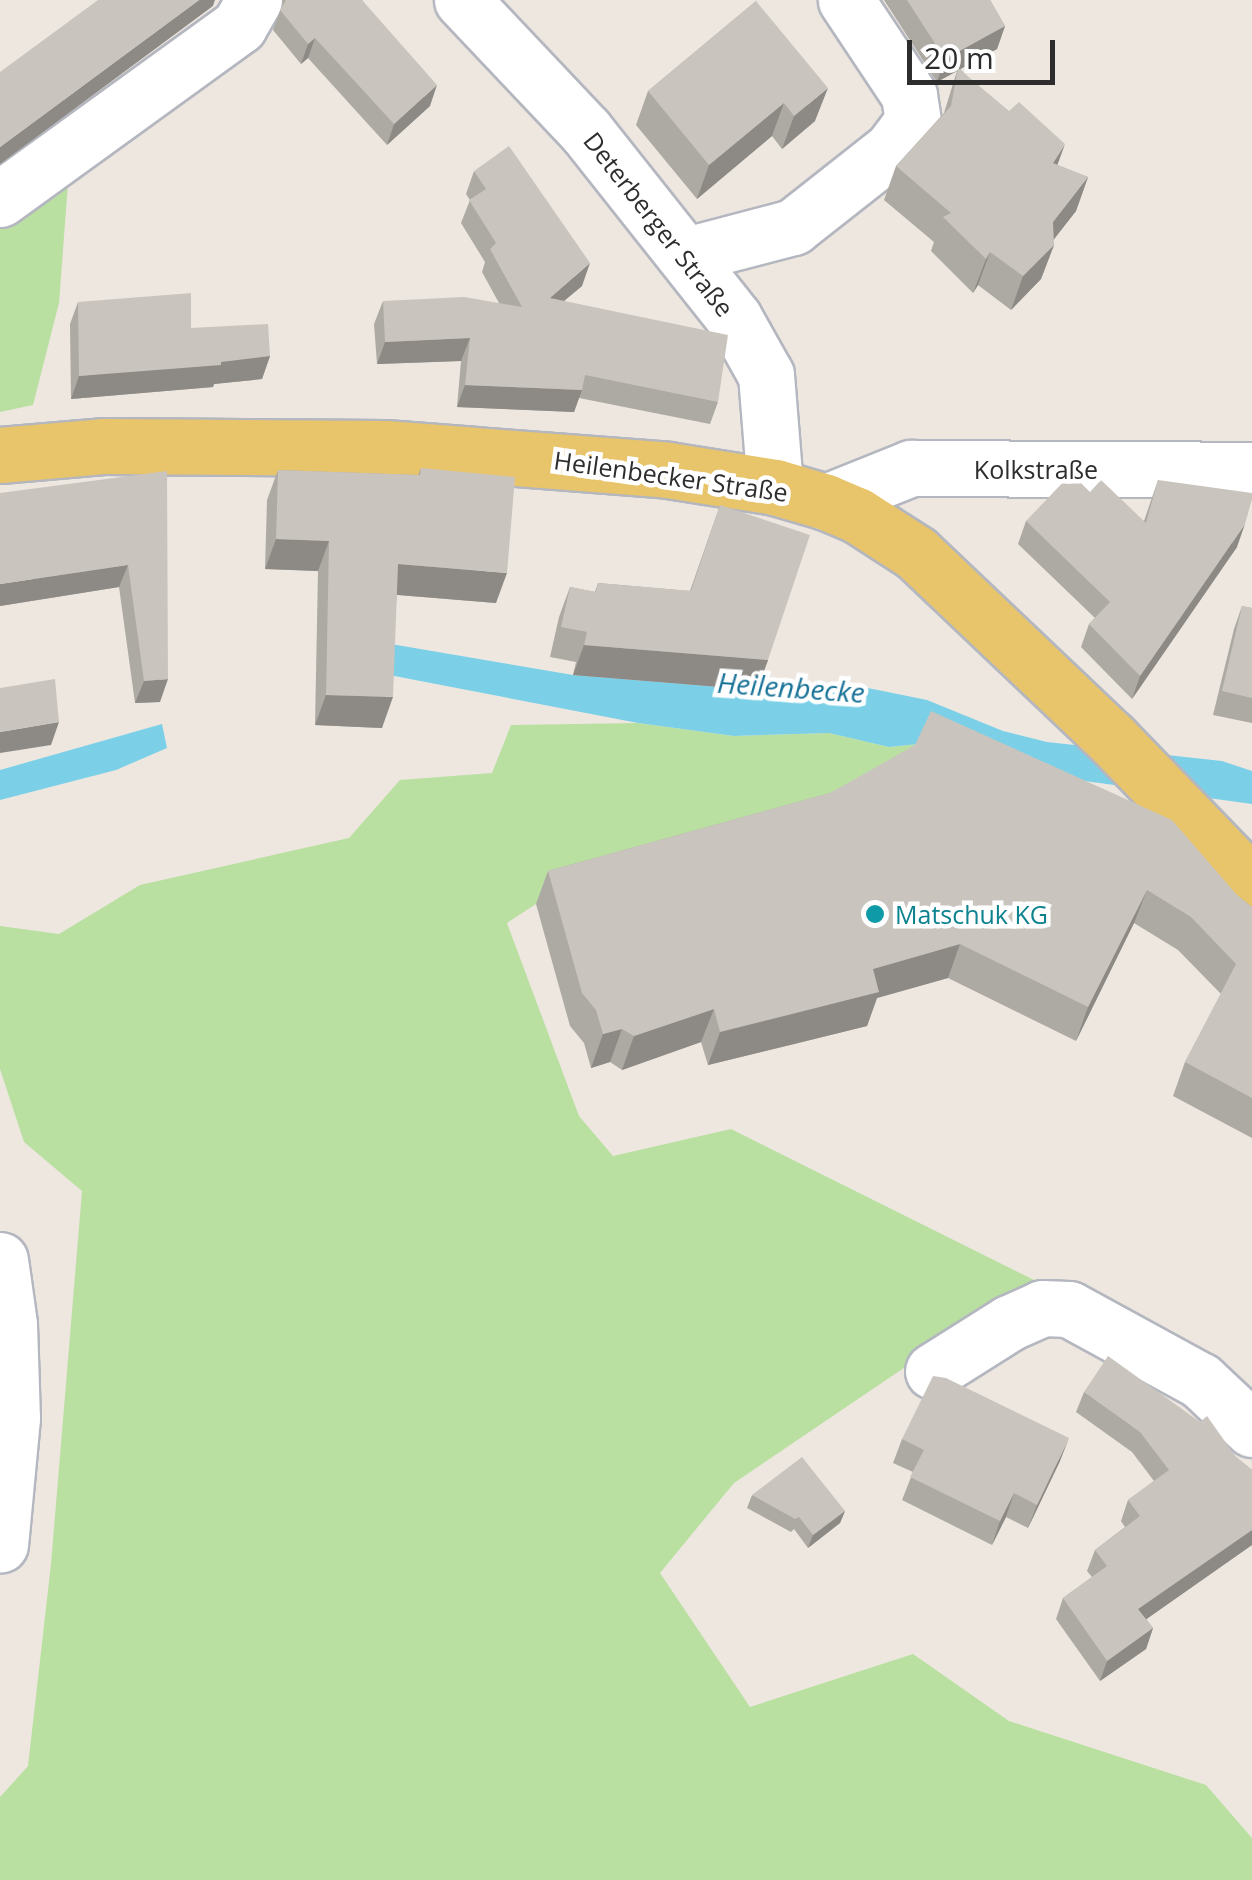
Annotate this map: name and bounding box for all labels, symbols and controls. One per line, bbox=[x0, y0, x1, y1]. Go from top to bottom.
scale bar bbox=[912, 20, 1060, 82]
text: 20 m bbox=[924, 37, 994, 78]
street label: Deterberger Straße bbox=[578, 126, 740, 322]
street label: Heilenbecker Straße bbox=[552, 445, 790, 507]
street label: Kolkstraße bbox=[974, 454, 1098, 484]
water label: Heilenbecke bbox=[716, 665, 866, 709]
place label: Matschuk KG bbox=[895, 899, 1048, 929]
marker: Matschuk KG bbox=[864, 903, 886, 925]

